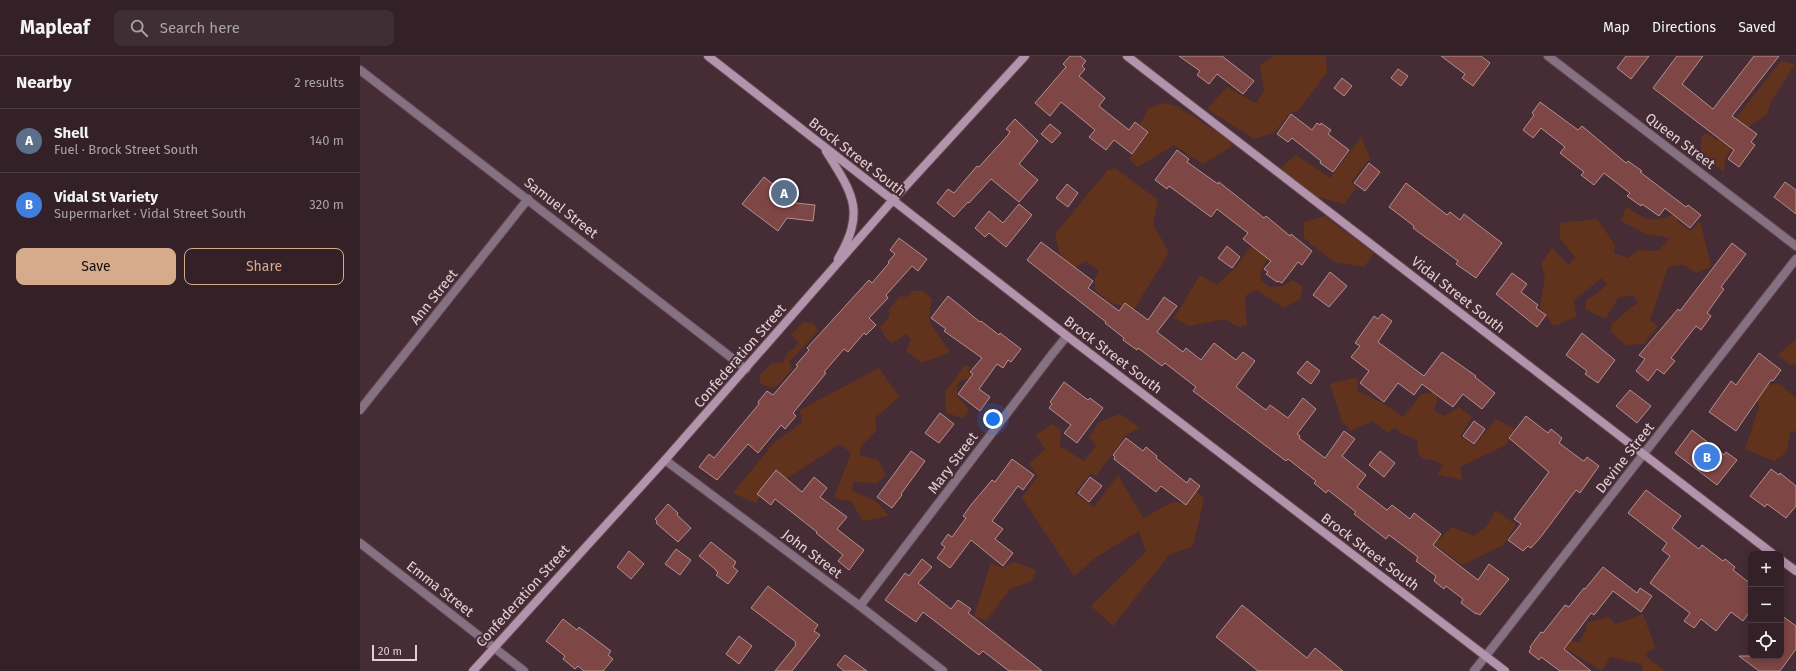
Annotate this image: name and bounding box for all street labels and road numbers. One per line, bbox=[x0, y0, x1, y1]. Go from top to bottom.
street label: Queen Street bbox=[1642, 109, 1719, 173]
street label: Brock Street South bbox=[805, 114, 909, 200]
street label: Samuel Street bbox=[521, 174, 602, 243]
street label: Vidal Street South bbox=[1408, 253, 1508, 337]
street label: Ann Street bbox=[407, 265, 462, 328]
street label: Confederation Street bbox=[690, 300, 790, 411]
street label: Brock Street South bbox=[1061, 313, 1165, 397]
street label: Devine Street bbox=[1592, 419, 1658, 497]
street label: Mary Street bbox=[924, 428, 982, 497]
street label: Brock Street South bbox=[1318, 510, 1422, 594]
street label: John Street bbox=[779, 526, 846, 583]
street label: Confederation Street bbox=[473, 541, 574, 651]
street label: Emma Street bbox=[403, 557, 478, 621]

